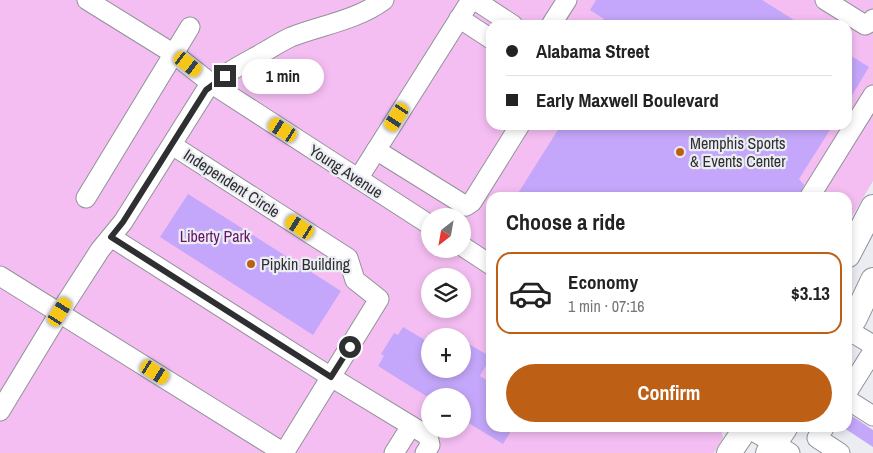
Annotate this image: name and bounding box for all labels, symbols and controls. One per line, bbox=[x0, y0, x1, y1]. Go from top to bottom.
text: Alabama Street bbox=[536, 38, 649, 64]
car bbox=[171, 49, 204, 79]
callout: 1 min bbox=[242, 58, 325, 94]
route end bbox=[214, 65, 236, 87]
text: 1 min bbox=[266, 65, 300, 87]
text: Early Maxwell Boulevard bbox=[536, 87, 719, 113]
car bbox=[382, 100, 411, 134]
car bbox=[266, 116, 299, 144]
place label: Memphis Sports & Events Center bbox=[690, 132, 786, 172]
street label: Young Avenue bbox=[305, 139, 387, 203]
street label: Independent Circle bbox=[180, 144, 284, 222]
marker: Memphis Sports & Events Center bbox=[674, 146, 686, 158]
text: Choose a ride bbox=[506, 207, 625, 237]
north arrow bbox=[421, 208, 471, 258]
map controls bbox=[421, 208, 471, 438]
car bbox=[283, 213, 316, 241]
park label: Liberty Park bbox=[180, 225, 251, 247]
place label: Pipkin Building bbox=[261, 253, 351, 275]
marker: Pipkin Building bbox=[245, 258, 257, 270]
button: layers bbox=[421, 268, 471, 318]
text: Economy bbox=[568, 269, 638, 295]
icon: car bbox=[508, 271, 553, 316]
text: $3.13 bbox=[791, 280, 830, 306]
car bbox=[45, 295, 74, 329]
text: 1 min · 07:16 bbox=[568, 295, 645, 317]
button: + bbox=[421, 328, 471, 378]
route start bbox=[339, 336, 361, 358]
car bbox=[138, 358, 171, 386]
button: Confirm bbox=[506, 364, 832, 422]
button: − bbox=[421, 388, 471, 438]

